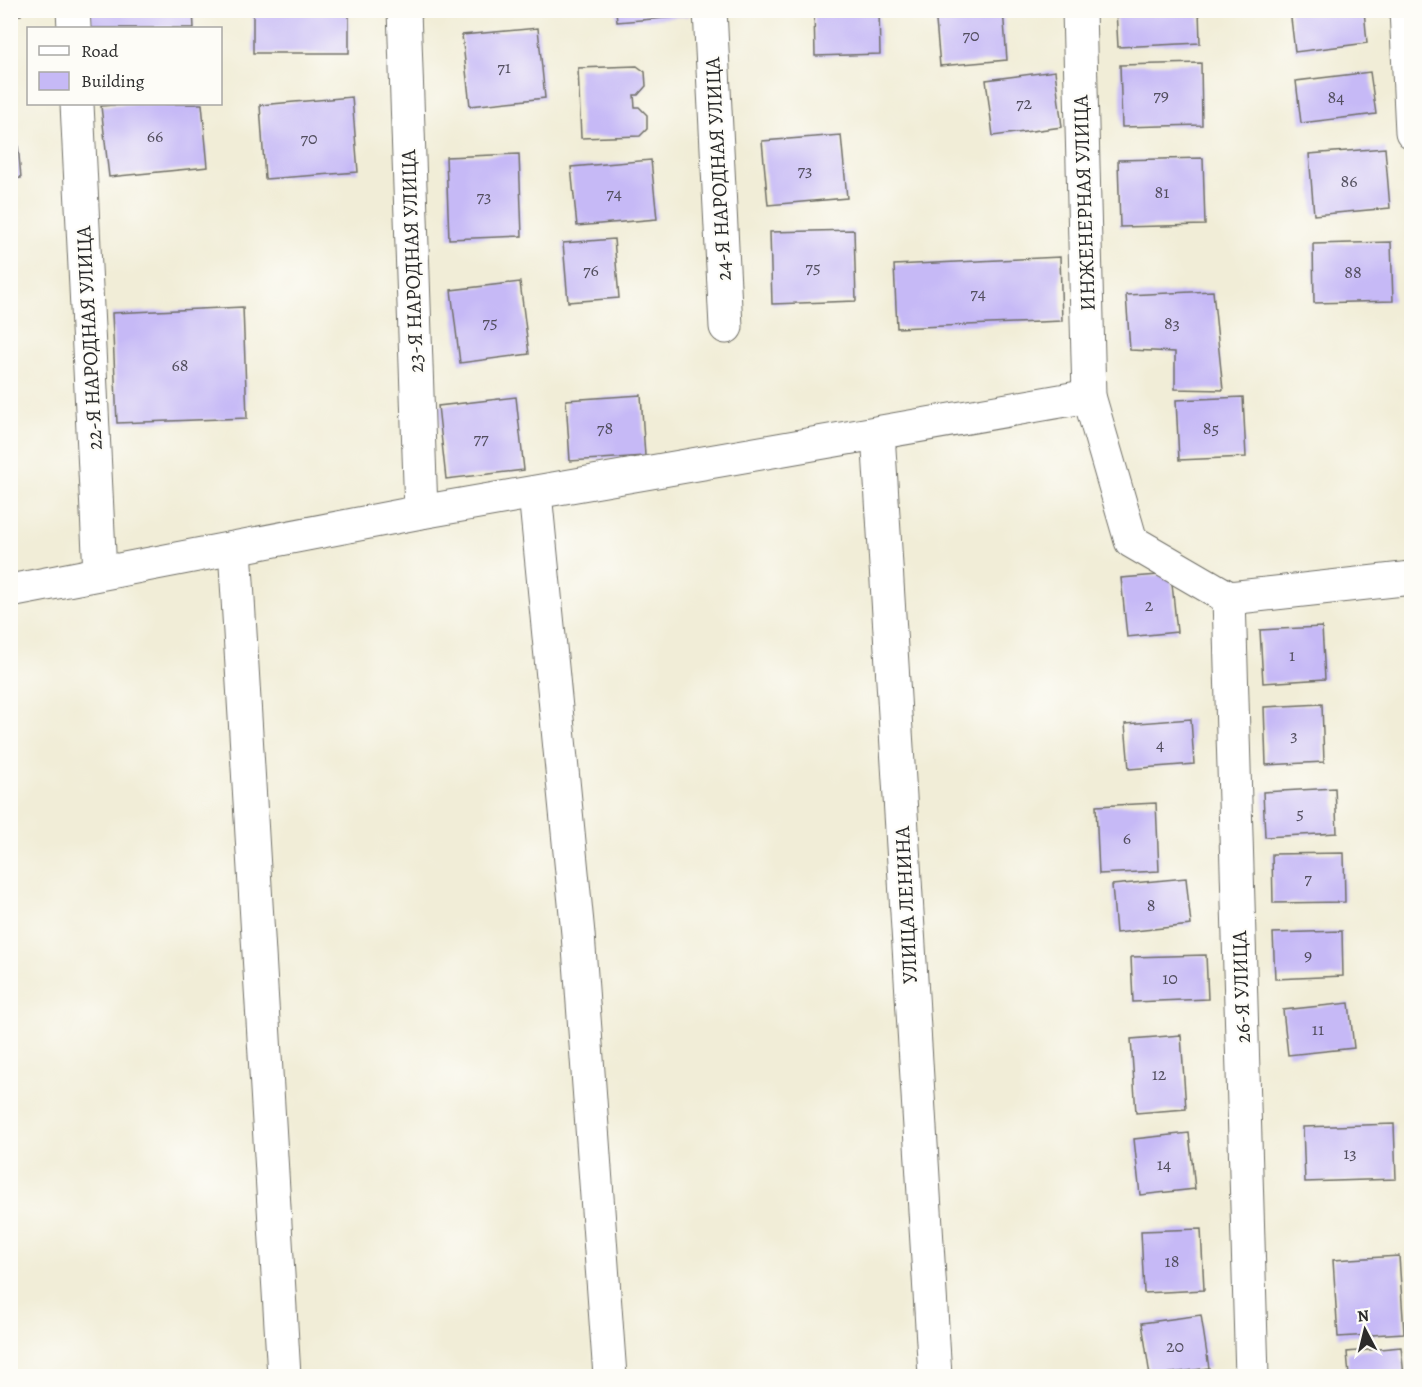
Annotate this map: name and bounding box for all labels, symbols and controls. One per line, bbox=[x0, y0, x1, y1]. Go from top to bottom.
house number: 70 bbox=[962, 23, 980, 47]
legend bbox=[27, 27, 222, 105]
text: Road bbox=[81, 39, 119, 63]
house number: 71 bbox=[497, 55, 511, 79]
street label: 24-Я НАРОДНАЯ УЛИЦА bbox=[698, 56, 738, 282]
text: Building bbox=[81, 69, 145, 93]
house number: 79 bbox=[1153, 83, 1169, 107]
house number: 84 bbox=[1328, 85, 1344, 109]
house number: 72 bbox=[1016, 91, 1032, 115]
street label: ИНЖЕНЕРНАЯ УЛИЦА bbox=[1066, 94, 1102, 311]
house number: 66 bbox=[147, 124, 163, 148]
house number: 70 bbox=[300, 126, 318, 150]
street label: 23-Я НАРОДНАЯ УЛИЦА bbox=[394, 148, 430, 373]
house number: 73 bbox=[797, 158, 813, 182]
house number: 86 bbox=[1340, 169, 1358, 193]
house number: 81 bbox=[1155, 180, 1169, 204]
house number: 74 bbox=[606, 181, 622, 205]
house number: 73 bbox=[476, 184, 492, 208]
street label: 22-Я НАРОДНАЯ УЛИЦА bbox=[69, 224, 109, 451]
house number: 75 bbox=[805, 255, 821, 279]
house number: 76 bbox=[583, 258, 599, 282]
house number: 88 bbox=[1344, 260, 1362, 284]
house number: 74 bbox=[970, 281, 986, 305]
house number: 75 bbox=[482, 310, 498, 334]
house number: 83 bbox=[1164, 311, 1180, 335]
house number: 68 bbox=[171, 353, 189, 377]
house number: 78 bbox=[597, 416, 613, 440]
house number: 85 bbox=[1203, 416, 1219, 440]
house number: 77 bbox=[473, 426, 489, 450]
house number: 2 bbox=[1145, 593, 1154, 617]
house number: 1 bbox=[1289, 643, 1295, 667]
house number: 3 bbox=[1290, 723, 1298, 747]
house number: 4 bbox=[1156, 732, 1164, 756]
house number: 5 bbox=[1296, 801, 1304, 825]
street label: УЛИЦА ЛЕНИНА bbox=[888, 825, 924, 985]
house number: 6 bbox=[1123, 826, 1131, 850]
house number: 7 bbox=[1304, 866, 1312, 890]
house number: 8 bbox=[1147, 893, 1155, 917]
street label: 26-Я УЛИЦА bbox=[1225, 929, 1257, 1044]
house number: 9 bbox=[1304, 943, 1312, 967]
house number: 10 bbox=[1162, 966, 1178, 990]
house number: 11 bbox=[1312, 1017, 1324, 1041]
house number: 12 bbox=[1152, 1062, 1167, 1086]
house number: 13 bbox=[1343, 1141, 1357, 1165]
house number: 14 bbox=[1157, 1152, 1171, 1176]
house number: 18 bbox=[1165, 1249, 1179, 1273]
north arrow bbox=[1335, 1300, 1395, 1360]
text: N bbox=[1356, 1304, 1371, 1328]
house number: 20 bbox=[1166, 1334, 1184, 1358]

